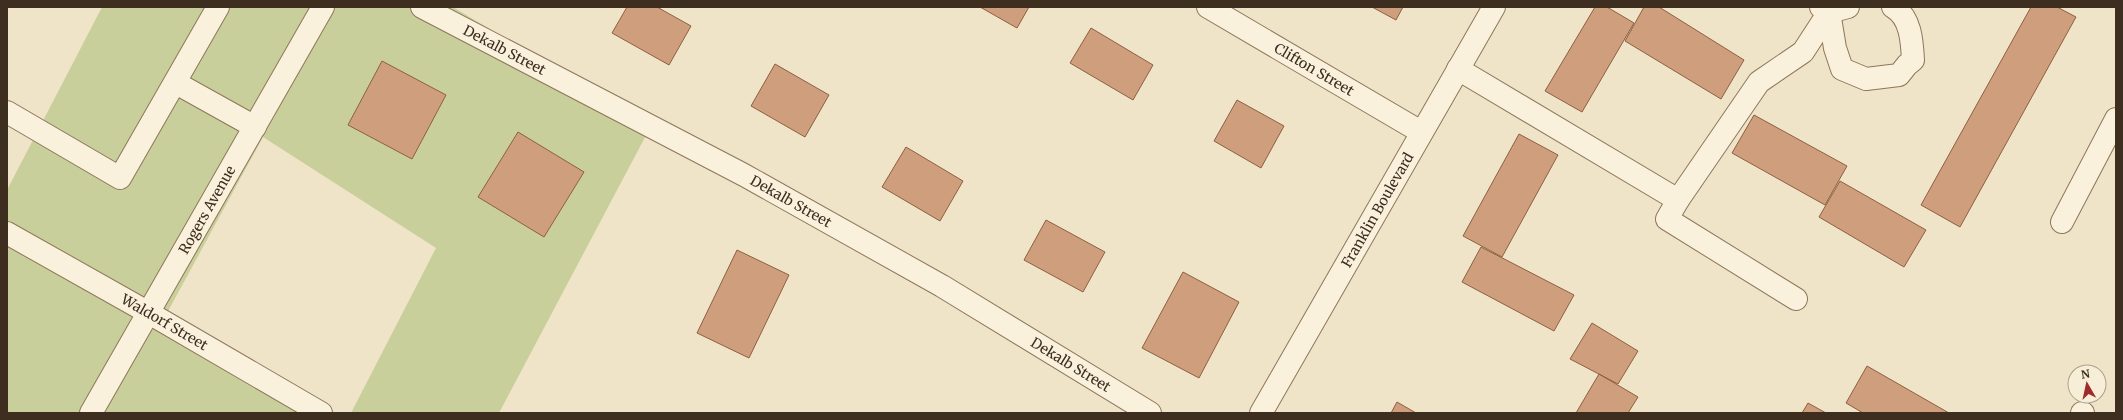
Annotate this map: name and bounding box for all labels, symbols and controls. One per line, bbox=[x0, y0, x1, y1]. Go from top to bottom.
street label: Dekalb Street bbox=[460, 21, 549, 79]
street label: Clifton Street bbox=[1271, 39, 1358, 100]
street label: Franklin Boulevard bbox=[1337, 149, 1418, 271]
street label: Rogers Avenue bbox=[175, 162, 239, 257]
street label: Dekalb Street bbox=[747, 171, 835, 232]
street label: Waldorf Street bbox=[117, 290, 211, 354]
street label: Dekalb Street bbox=[1027, 333, 1115, 396]
north arrow bbox=[2067, 364, 2107, 404]
text: N bbox=[2080, 366, 2091, 382]

